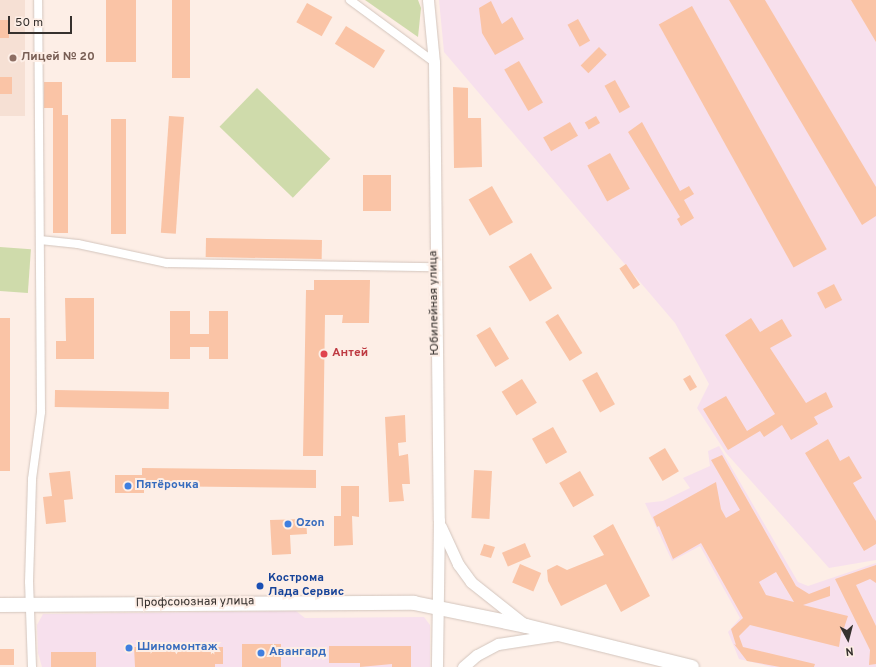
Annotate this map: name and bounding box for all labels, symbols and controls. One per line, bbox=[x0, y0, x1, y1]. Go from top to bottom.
scale bar bbox=[10, 8, 74, 34]
text: 50 m bbox=[15, 15, 43, 31]
place label: Лицей № 20 bbox=[21, 51, 95, 65]
marker: Лицей № 20 bbox=[8, 53, 18, 63]
street label: Юбилейная улица bbox=[427, 250, 443, 356]
place label: Антей bbox=[332, 347, 368, 361]
marker: Антей bbox=[319, 349, 329, 359]
place label: Пятёрочка bbox=[136, 479, 199, 493]
marker: Пятёрочка bbox=[123, 481, 133, 491]
place label: Ozon bbox=[296, 517, 325, 531]
marker: Ozon bbox=[283, 519, 293, 529]
place label: Кострома Лада Сервис bbox=[268, 572, 344, 600]
marker: Кострома Лада Сервис bbox=[255, 581, 265, 591]
street label: Профсоюзная улица bbox=[136, 595, 254, 611]
north arrow bbox=[828, 619, 868, 659]
place label: Шиномонтаж bbox=[137, 641, 218, 655]
marker: Шиномонтаж bbox=[124, 643, 134, 653]
text: N bbox=[845, 643, 854, 658]
place label: Авангард bbox=[269, 646, 326, 660]
marker: Авангард bbox=[256, 648, 266, 658]

